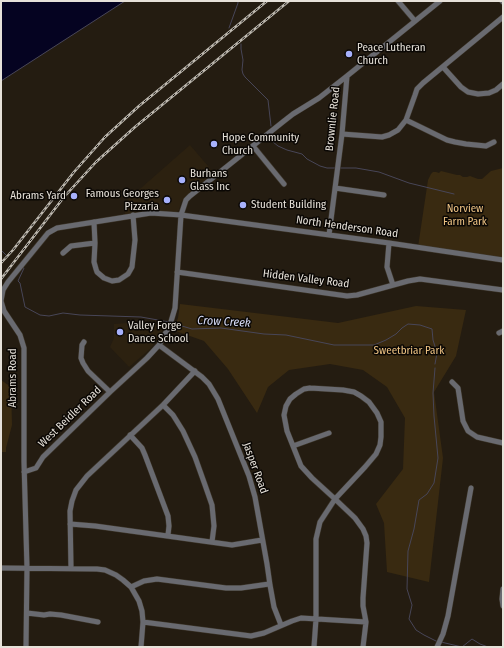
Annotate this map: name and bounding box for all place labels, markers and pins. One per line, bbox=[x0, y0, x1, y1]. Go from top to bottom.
place label: Peace Lutheran Church bbox=[357, 41, 426, 67]
marker: Peace Lutheran Church bbox=[344, 49, 354, 59]
place label: Hope Community Church bbox=[222, 131, 299, 157]
marker: Hope Community Church bbox=[209, 139, 219, 149]
place label: Burhans Glass Inc bbox=[190, 167, 230, 193]
marker: Burhans Glass Inc bbox=[177, 175, 187, 185]
place label: Famous Georges Pizzaria bbox=[86, 187, 159, 213]
place label: Abrams Yard bbox=[10, 189, 66, 203]
marker: Abrams Yard bbox=[69, 191, 79, 201]
marker: Famous Georges Pizzaria bbox=[162, 195, 172, 205]
place label: Student Building bbox=[251, 198, 326, 212]
marker: Student Building bbox=[238, 200, 248, 210]
place label: Valley Forge Dance School bbox=[128, 319, 188, 345]
marker: Valley Forge Dance School bbox=[115, 327, 125, 337]

